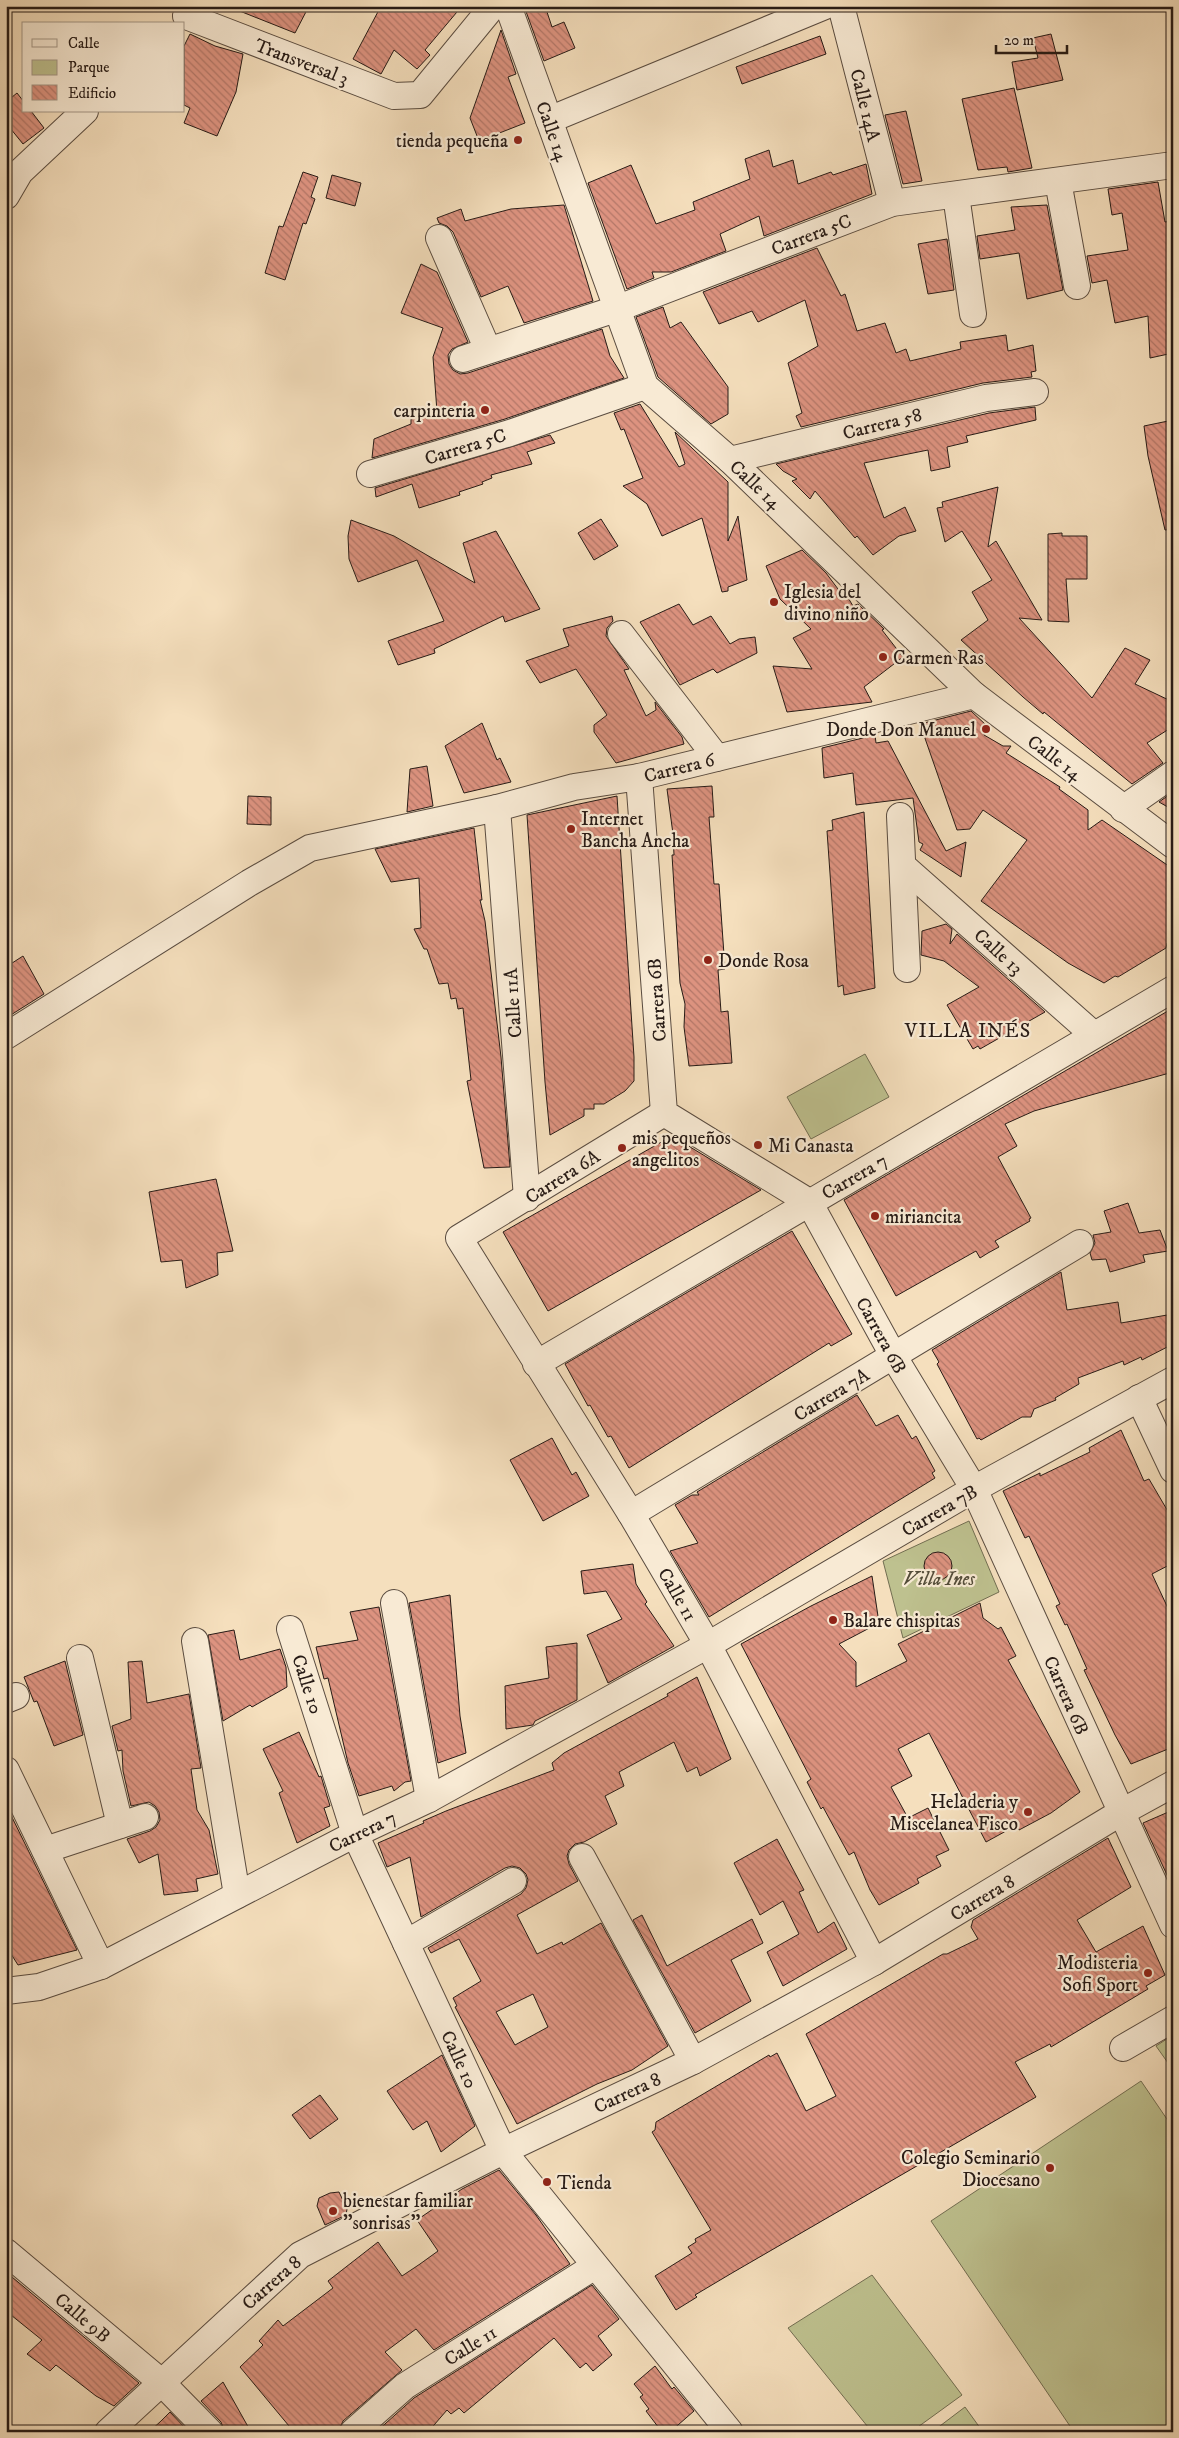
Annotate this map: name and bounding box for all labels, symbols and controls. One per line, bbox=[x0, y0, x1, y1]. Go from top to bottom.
legend bbox=[22, 22, 185, 112]
scale bar bbox=[996, 22, 1068, 54]
text: 20 m bbox=[1004, 31, 1034, 50]
text: Calle bbox=[68, 34, 100, 53]
street label: Transversal 3 bbox=[251, 34, 352, 91]
text: Parque bbox=[68, 58, 109, 77]
street label: Calle 14A bbox=[844, 67, 885, 145]
text: Edificio bbox=[68, 84, 116, 103]
street label: Calle 14 bbox=[530, 98, 573, 166]
place label: tienda pequeña bbox=[396, 130, 508, 154]
marker: tienda pequeña bbox=[512, 134, 524, 146]
street label: Carrera 5C bbox=[768, 210, 855, 261]
place label: carpinteria bbox=[393, 400, 475, 423]
marker: carpinteria bbox=[479, 404, 491, 416]
street label: Carrera 58 bbox=[840, 404, 924, 445]
street label: Carrera 5C bbox=[422, 424, 509, 471]
street label: Calle 14 bbox=[724, 456, 786, 515]
place label: Iglesia del divino niño bbox=[784, 581, 869, 626]
marker: Iglesia del divino niño bbox=[768, 596, 780, 608]
place label: Carmen Ras bbox=[893, 647, 984, 670]
marker: Carmen Ras bbox=[877, 651, 889, 663]
place label: Donde Don Manuel bbox=[826, 719, 976, 742]
marker: Donde Don Manuel bbox=[980, 723, 992, 735]
street label: Calle 14 bbox=[1022, 730, 1087, 787]
street label: Carrera 6 bbox=[642, 748, 718, 788]
place label: Internet Bancha Ancha bbox=[581, 808, 689, 853]
marker: Internet Bancha Ancha bbox=[565, 823, 577, 835]
street label: Calle 13 bbox=[969, 924, 1027, 980]
place label: Donde Rosa bbox=[718, 950, 809, 973]
marker: Donde Rosa bbox=[702, 954, 714, 966]
street label: Carrera 6B bbox=[643, 957, 672, 1043]
street label: Calle 11A bbox=[500, 966, 527, 1039]
district label: VILLA INÉS bbox=[904, 1019, 1031, 1044]
place label: mis pequeños angelitos bbox=[632, 1127, 731, 1172]
place label: Mi Canasta bbox=[768, 1135, 854, 1158]
marker: Mi Canasta bbox=[752, 1139, 764, 1151]
marker: mis pequeños angelitos bbox=[616, 1142, 628, 1154]
street label: Carrera 6A bbox=[521, 1145, 605, 1209]
street label: Carrera 7 bbox=[818, 1149, 892, 1205]
place label: miriancita bbox=[885, 1206, 961, 1229]
marker: miriancita bbox=[869, 1210, 881, 1222]
street label: Carrera 6B bbox=[850, 1293, 911, 1378]
street label: Carrera 7A bbox=[790, 1363, 874, 1427]
street label: Carrera 7B bbox=[898, 1480, 982, 1542]
street label: Calle 11 bbox=[652, 1564, 701, 1626]
park label: Villa Ines bbox=[903, 1568, 976, 1591]
place label: Balare chispitas bbox=[843, 1610, 960, 1633]
marker: Balare chispitas bbox=[827, 1614, 839, 1626]
street label: Calle 10 bbox=[286, 1652, 327, 1717]
street label: Carrera 6B bbox=[1038, 1653, 1093, 1739]
place label: Heladeria y Miscelanea Fisco bbox=[889, 1791, 1019, 1836]
street label: Carrera 7 bbox=[325, 1806, 400, 1858]
marker: Heladeria y Miscelanea Fisco bbox=[1022, 1806, 1034, 1818]
street label: Carrera 8 bbox=[946, 1870, 1019, 1927]
place label: Modisteria Sofi Sport bbox=[1057, 1952, 1138, 1997]
marker: Modisteria Sofi Sport bbox=[1142, 1967, 1154, 1979]
street label: Calle 10 bbox=[435, 2027, 482, 2092]
street label: Carrera 8 bbox=[590, 2068, 665, 2119]
place label: Colegio Seminario Diocesano bbox=[901, 2147, 1040, 2192]
marker: Colegio Seminario Diocesano bbox=[1044, 2162, 1056, 2174]
place label: Tienda bbox=[557, 2172, 612, 2195]
marker: Tienda bbox=[541, 2176, 553, 2188]
place label: bienestar familiar ''sonrisas'' bbox=[343, 2190, 473, 2235]
marker: bienestar familiar ''sonrisas'' bbox=[327, 2205, 339, 2217]
street label: Carrera 8 bbox=[237, 2251, 306, 2315]
street label: Calle 9B bbox=[50, 2288, 115, 2348]
street label: Calle 11 bbox=[440, 2321, 501, 2371]

